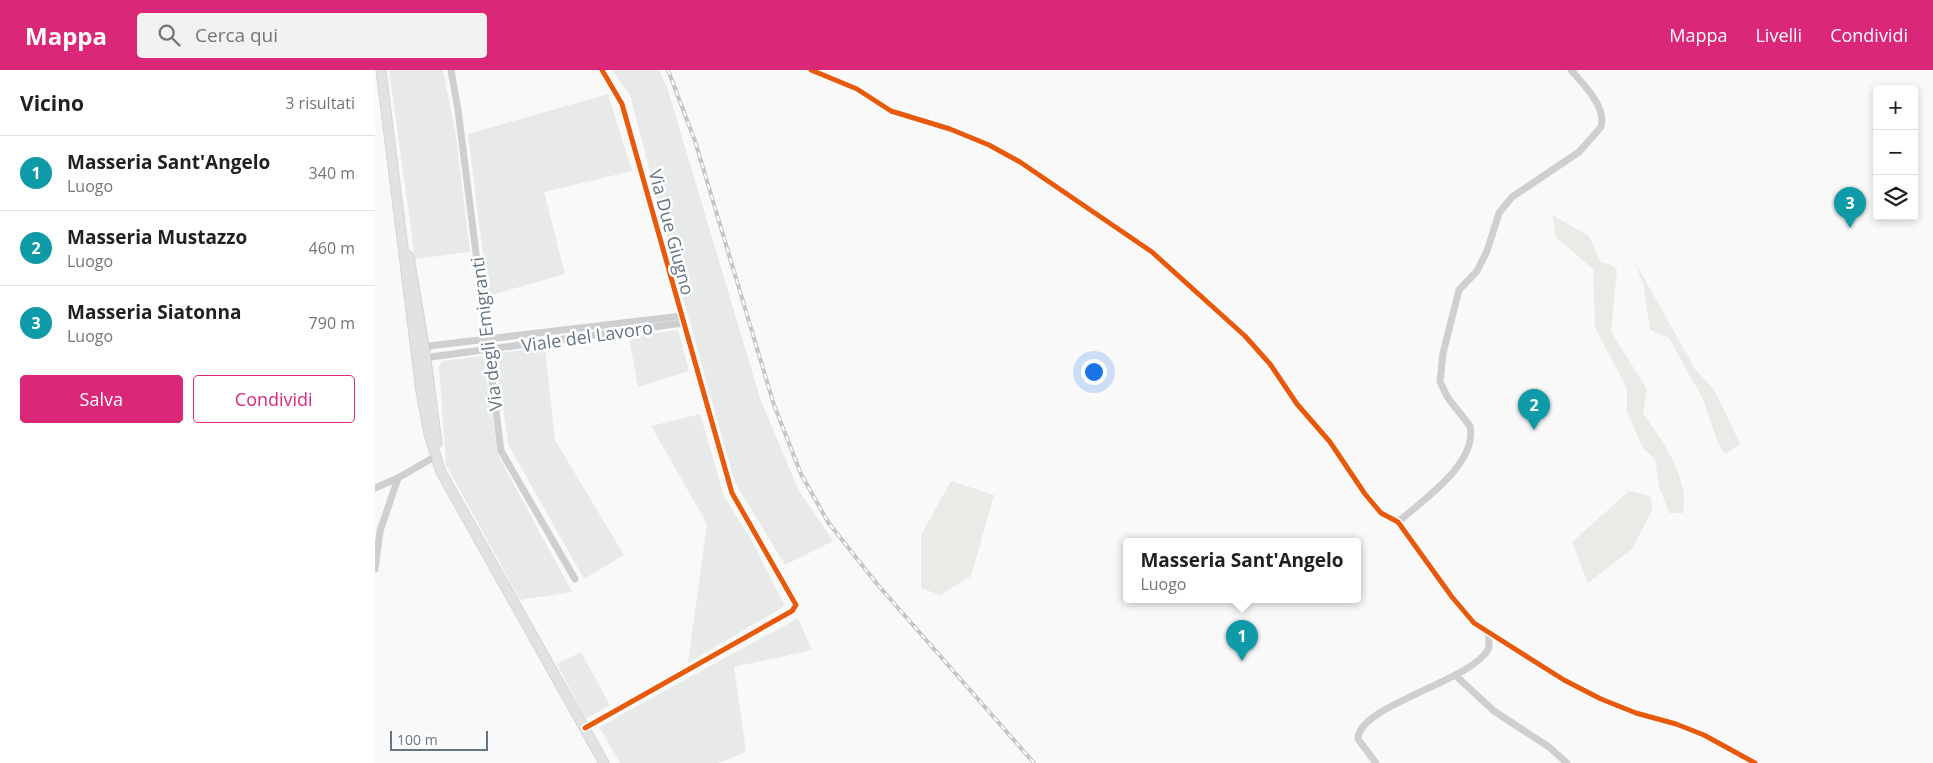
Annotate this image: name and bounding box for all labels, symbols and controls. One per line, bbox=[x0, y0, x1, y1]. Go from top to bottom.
search box bbox=[137, 13, 487, 58]
text: Mappa bbox=[25, 19, 107, 52]
icon: search bbox=[155, 21, 183, 49]
text: Cerca qui bbox=[195, 22, 278, 48]
text: Mappa bbox=[1669, 23, 1727, 47]
text: Livelli bbox=[1755, 23, 1802, 47]
text: Condividi bbox=[1830, 23, 1908, 47]
map controls bbox=[1873, 85, 1918, 220]
button: + bbox=[1873, 85, 1918, 130]
text: Vicino bbox=[20, 89, 84, 117]
text: 3 risultati bbox=[285, 92, 355, 114]
button: − bbox=[1873, 130, 1918, 175]
text: Masseria Sant'Angelo bbox=[67, 149, 270, 175]
text: 1 bbox=[31, 162, 41, 184]
text: 340 m bbox=[309, 162, 355, 184]
street label: Via Due Giugno bbox=[644, 167, 700, 297]
text: Luogo bbox=[67, 175, 113, 197]
button: layers bbox=[1873, 175, 1918, 220]
pin: 3 bbox=[1834, 187, 1866, 228]
text: Masseria Mustazzo bbox=[67, 224, 247, 250]
text: 2 bbox=[31, 237, 41, 259]
text: 460 m bbox=[309, 237, 355, 259]
text: Luogo bbox=[67, 250, 113, 272]
street label: Via degli Emigranti bbox=[465, 256, 507, 412]
text: Masseria Siatonna bbox=[67, 299, 242, 325]
text: 3 bbox=[31, 312, 41, 334]
text: 790 m bbox=[309, 312, 355, 334]
street label: Viale del Lavoro bbox=[520, 315, 654, 357]
text: Luogo bbox=[67, 325, 113, 347]
your location bbox=[1081, 359, 1107, 385]
button: Salva bbox=[20, 375, 183, 423]
button: Condividi bbox=[193, 375, 355, 423]
pin: 2 bbox=[1518, 389, 1550, 430]
popup bbox=[1123, 538, 1361, 603]
text: Masseria Sant'Angelo bbox=[1140, 547, 1344, 573]
text: Luogo bbox=[1140, 573, 1187, 595]
pin: 1 bbox=[1226, 620, 1258, 661]
scale bar bbox=[390, 728, 487, 751]
text: 100 m bbox=[397, 730, 438, 749]

